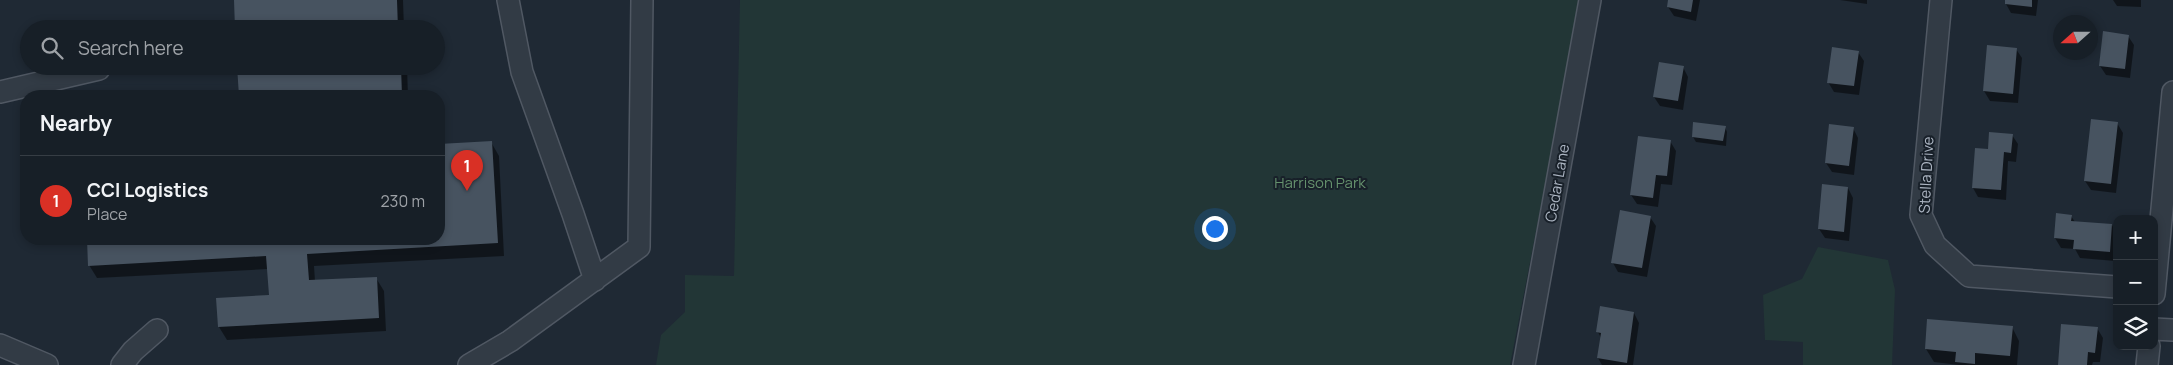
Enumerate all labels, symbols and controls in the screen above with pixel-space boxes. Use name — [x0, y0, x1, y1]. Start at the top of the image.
north arrow — [2053, 15, 2098, 60]
search box — [20, 20, 445, 75]
icon: search — [38, 34, 66, 62]
text: Search here — [78, 35, 184, 61]
text: Nearby — [40, 109, 112, 137]
street label: Stella Drive — [1913, 136, 1939, 214]
street label: Cedar Lane — [1540, 142, 1574, 224]
pin: 1 — [451, 150, 483, 191]
park label: Harrison Park — [1274, 172, 1366, 193]
text: CCI Logistics — [87, 177, 208, 203]
text: 1 — [52, 190, 60, 212]
text: 230 m — [381, 190, 425, 212]
text: Place — [87, 203, 127, 225]
map controls — [2113, 215, 2158, 350]
button: + — [2113, 215, 2158, 260]
your location — [1202, 216, 1228, 242]
button: − — [2113, 260, 2158, 305]
button: layers — [2113, 305, 2158, 350]

